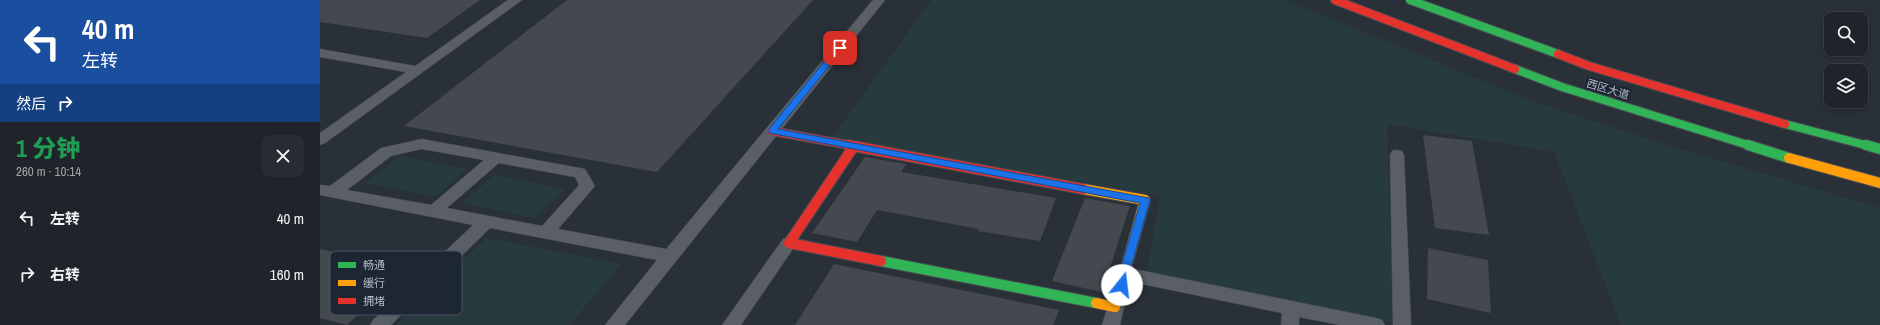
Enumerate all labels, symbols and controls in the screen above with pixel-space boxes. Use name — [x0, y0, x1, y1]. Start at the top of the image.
text: 40 m — [82, 10, 134, 48]
map controls — [1824, 12, 1868, 108]
button: search — [1824, 12, 1868, 56]
icon: left — [16, 16, 68, 68]
pin — [823, 31, 857, 65]
icon: arrive — [829, 37, 851, 59]
text: 左转 — [82, 48, 118, 73]
button: layers — [1824, 64, 1868, 108]
street label: 西区大道 — [1585, 76, 1631, 102]
icon: right — [54, 92, 76, 114]
text: 然后 — [16, 93, 46, 114]
text: 1 分钟 — [16, 132, 80, 164]
button: close — [262, 135, 304, 177]
text: 260 m · 10:14 — [16, 163, 81, 180]
icon: left — [16, 207, 38, 229]
text: 左转 — [50, 208, 80, 229]
text: 40 m — [277, 208, 304, 229]
legend — [330, 251, 462, 315]
text: 畅通 — [363, 258, 385, 272]
icon: right — [16, 263, 38, 285]
text: 右转 — [50, 264, 80, 285]
text: 160 m — [270, 264, 304, 285]
position arrow — [1101, 264, 1143, 306]
text: 缓行 — [363, 276, 385, 290]
text: 拥堵 — [363, 294, 385, 308]

